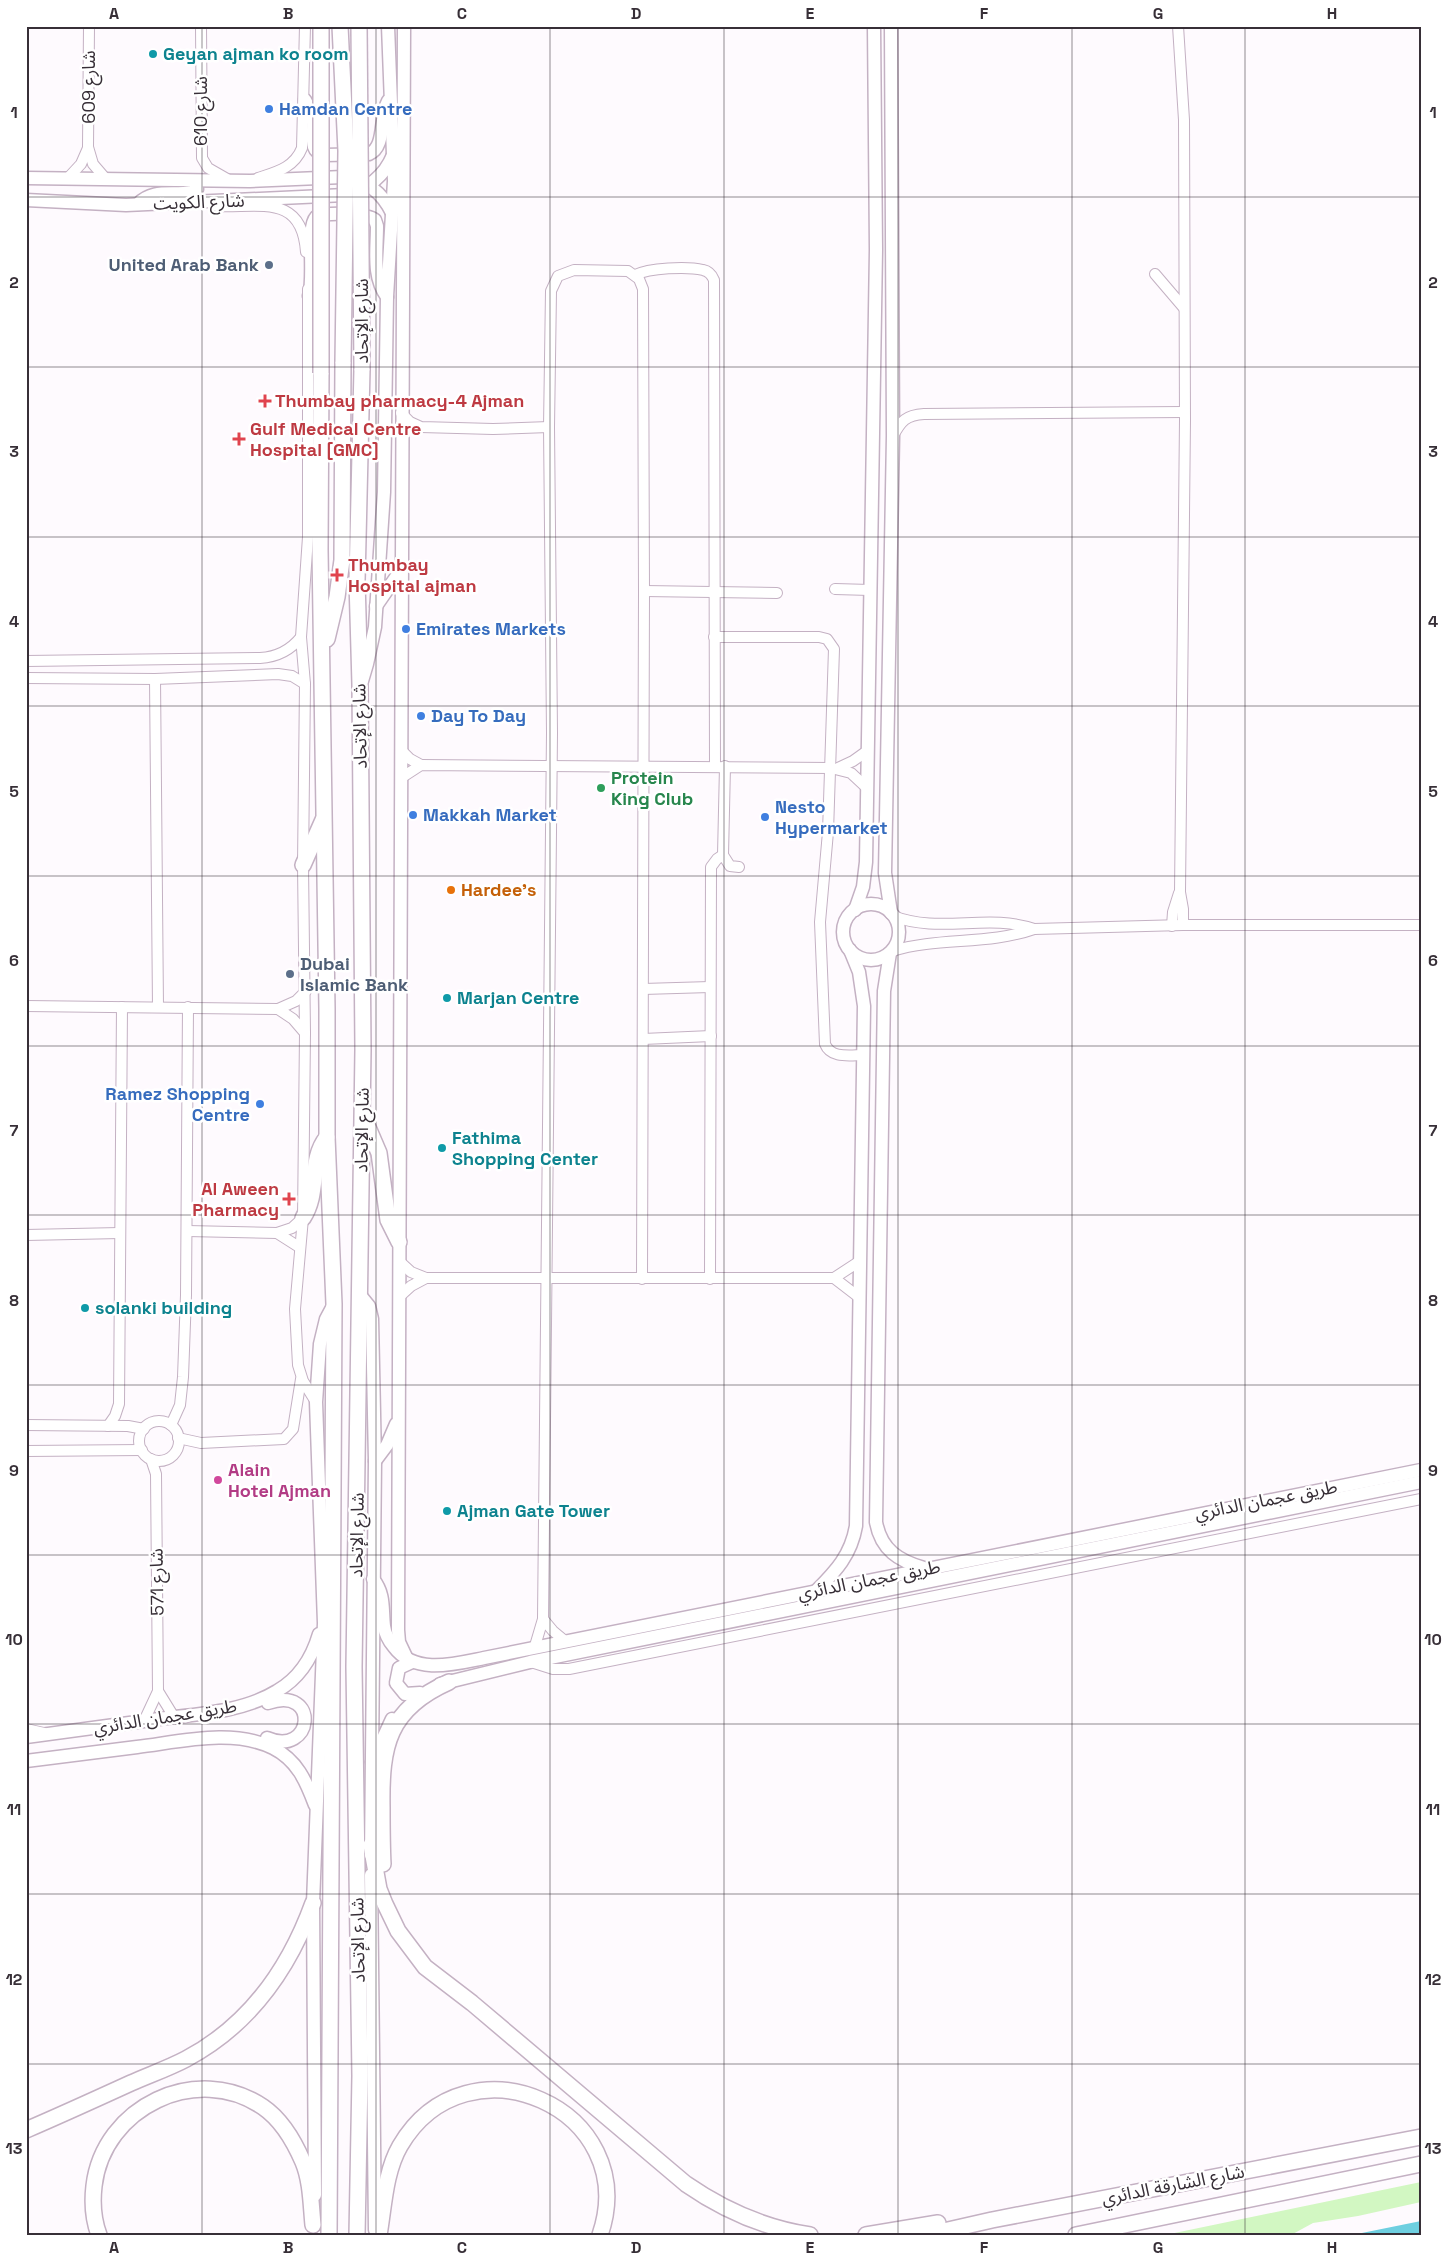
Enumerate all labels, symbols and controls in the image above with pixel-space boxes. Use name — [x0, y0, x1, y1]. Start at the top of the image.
text: A — [109, 3, 119, 24]
text: B — [283, 3, 293, 24]
text: C — [457, 3, 467, 24]
text: D — [631, 3, 641, 24]
text: E — [806, 3, 815, 24]
text: F — [980, 3, 989, 24]
text: G — [1153, 3, 1163, 24]
text: H — [1327, 3, 1337, 24]
place label: Geyan ajman ko room — [163, 42, 349, 65]
marker: Geyan ajman ko room — [147, 48, 159, 60]
street label: شارع 609 — [77, 50, 103, 124]
street label: شارع 610 — [189, 76, 215, 146]
place label: Hamdan Centre — [279, 97, 412, 120]
text: 1 — [10, 102, 18, 123]
text: 1 — [1429, 102, 1437, 123]
marker: Hamdan Centre — [263, 103, 275, 115]
street label: شارع الكويت — [153, 188, 245, 218]
place label: United Arab Bank — [109, 253, 259, 276]
marker: United Arab Bank — [263, 259, 275, 271]
text: 2 — [9, 272, 19, 293]
text: 2 — [1428, 272, 1438, 293]
street label: شارع الإتحاد — [350, 278, 376, 364]
place label: Thumbay pharmacy-4 Ajman — [275, 389, 524, 412]
marker: Thumbay pharmacy-4 Ajman — [259, 395, 271, 407]
place label: Gulf Medical Centre Hospital [GMC] — [250, 417, 421, 461]
marker: Gulf Medical Centre Hospital [GMC] — [232, 432, 246, 446]
text: 3 — [9, 441, 19, 462]
text: 3 — [1428, 441, 1438, 462]
place label: Thumbay Hospital ajman — [348, 553, 477, 597]
marker: Thumbay Hospital ajman — [330, 568, 344, 582]
text: 4 — [9, 611, 19, 632]
text: 4 — [1428, 611, 1438, 632]
place label: Emirates Markets — [416, 617, 566, 640]
marker: Emirates Markets — [400, 623, 412, 635]
street label: شارع الإتحاد — [347, 683, 375, 769]
place label: Day To Day — [431, 704, 526, 727]
marker: Day To Day — [415, 710, 427, 722]
place label: Protein King Club — [611, 766, 693, 810]
text: 5 — [9, 781, 19, 802]
text: 5 — [1428, 781, 1438, 802]
marker: Protein King Club — [595, 782, 607, 794]
place label: Nesto Hypermarket — [775, 795, 888, 839]
place label: Makkah Market — [423, 803, 557, 826]
marker: Makkah Market — [407, 809, 419, 821]
marker: Nesto Hypermarket — [759, 811, 771, 823]
place label: Hardee's — [461, 878, 536, 901]
marker: Hardee's — [445, 884, 457, 896]
text: 6 — [9, 950, 19, 971]
text: 6 — [1428, 950, 1438, 971]
place label: Dubai Islamic Bank — [300, 952, 408, 996]
marker: Dubai Islamic Bank — [284, 968, 296, 980]
place label: Marjan Centre — [457, 986, 580, 1009]
marker: Marjan Centre — [441, 992, 453, 1004]
place label: Ramez Shopping Centre — [105, 1082, 250, 1126]
street label: شارع الإتحاد — [349, 1087, 377, 1173]
marker: Ramez Shopping Centre — [254, 1098, 266, 1110]
text: 7 — [10, 1120, 19, 1141]
text: 7 — [1429, 1120, 1438, 1141]
place label: Fathima Shopping Center — [452, 1126, 598, 1170]
marker: Fathima Shopping Center — [436, 1142, 448, 1154]
place label: Al Aween Pharmacy — [192, 1177, 279, 1221]
marker: Al Aween Pharmacy — [283, 1193, 295, 1205]
text: 8 — [9, 1290, 19, 1311]
text: 8 — [1428, 1290, 1438, 1311]
place label: solanki building — [95, 1296, 232, 1319]
marker: solanki building — [79, 1302, 91, 1314]
place label: Alain Hotel Ajman — [228, 1458, 331, 1502]
text: 9 — [9, 1460, 19, 1481]
text: 9 — [1428, 1460, 1438, 1481]
marker: Alain Hotel Ajman — [212, 1474, 224, 1486]
street label: طريق عجمان الدائري — [1193, 1474, 1340, 1527]
street label: شارع الإتحاد — [344, 1492, 372, 1578]
place label: Ajman Gate Tower — [457, 1499, 610, 1522]
marker: Ajman Gate Tower — [441, 1505, 453, 1517]
street label: شارع 571 — [144, 1548, 172, 1616]
street label: طريق عجمان الدائري — [796, 1554, 943, 1607]
text: 10 — [5, 1629, 23, 1650]
text: 10 — [1424, 1629, 1442, 1650]
street label: طريق عجمان الدائري — [92, 1694, 239, 1741]
text: 11 — [7, 1799, 21, 1820]
text: 11 — [1426, 1799, 1440, 1820]
street label: شارع الإتحاد — [345, 1897, 373, 1983]
text: 12 — [6, 1969, 22, 1990]
text: 12 — [1425, 1969, 1441, 1990]
text: 13 — [6, 2138, 23, 2159]
text: 13 — [1425, 2138, 1442, 2159]
street label: شارع الشارقة الدائري — [1099, 2159, 1247, 2213]
text: A — [109, 2237, 119, 2258]
text: B — [283, 2237, 293, 2258]
text: C — [457, 2237, 467, 2258]
text: D — [631, 2237, 641, 2258]
text: E — [806, 2237, 815, 2258]
text: F — [980, 2237, 989, 2258]
text: G — [1153, 2237, 1163, 2258]
text: H — [1327, 2237, 1337, 2258]

